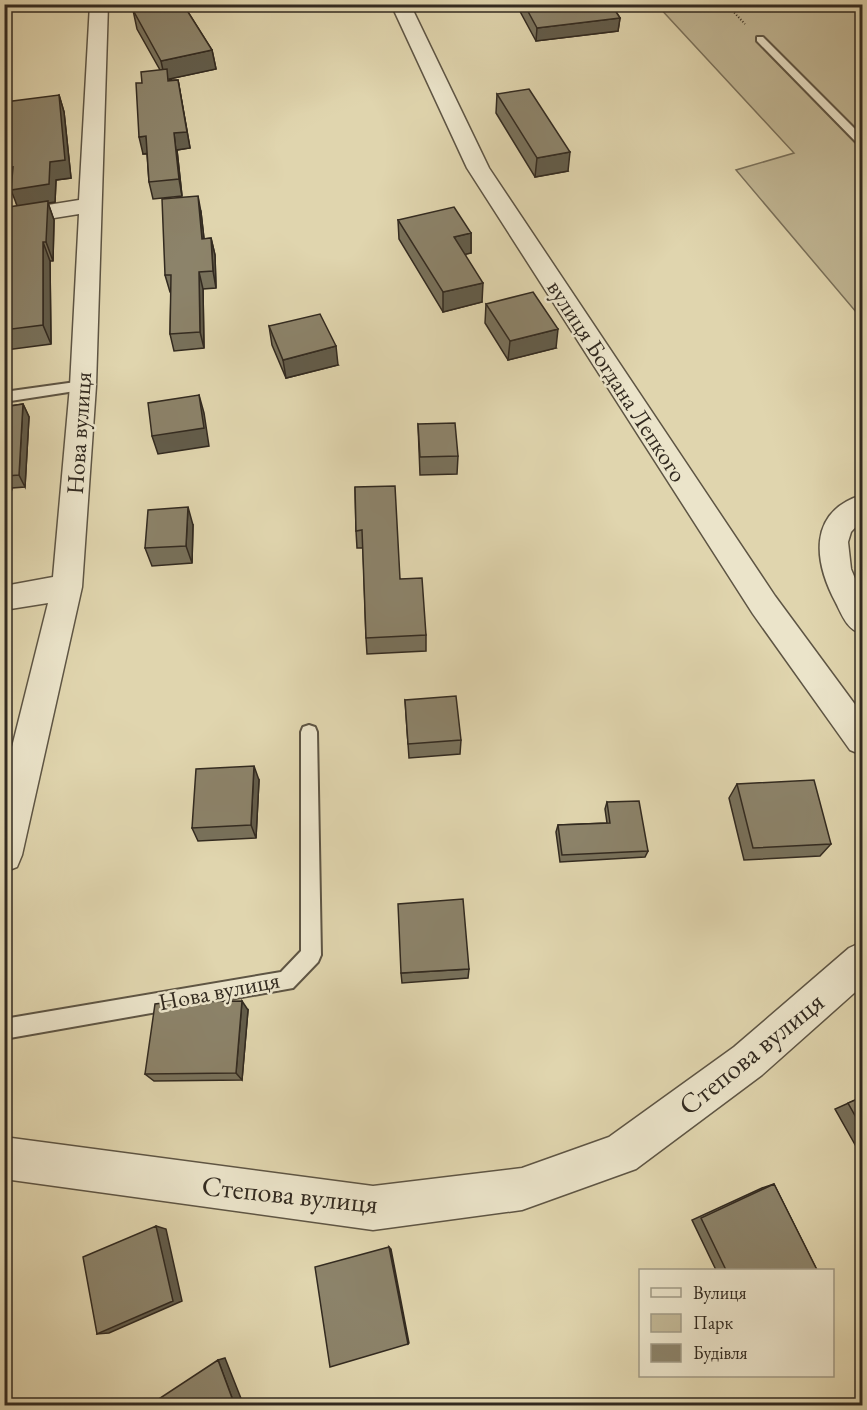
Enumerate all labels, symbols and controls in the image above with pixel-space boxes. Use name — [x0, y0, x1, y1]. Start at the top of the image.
street label: вулиця Богдана Лепкого — [540, 274, 694, 488]
street label: Нова вулиця — [59, 370, 98, 495]
street label: Нова вулиця — [156, 964, 282, 1017]
street label: Степова вулиця — [671, 983, 831, 1123]
street label: Степова вулиця — [200, 1167, 380, 1221]
legend — [639, 1269, 834, 1377]
text: Вулиця — [693, 1281, 746, 1304]
text: Парк — [693, 1311, 733, 1334]
text: Будівля — [693, 1341, 748, 1364]

